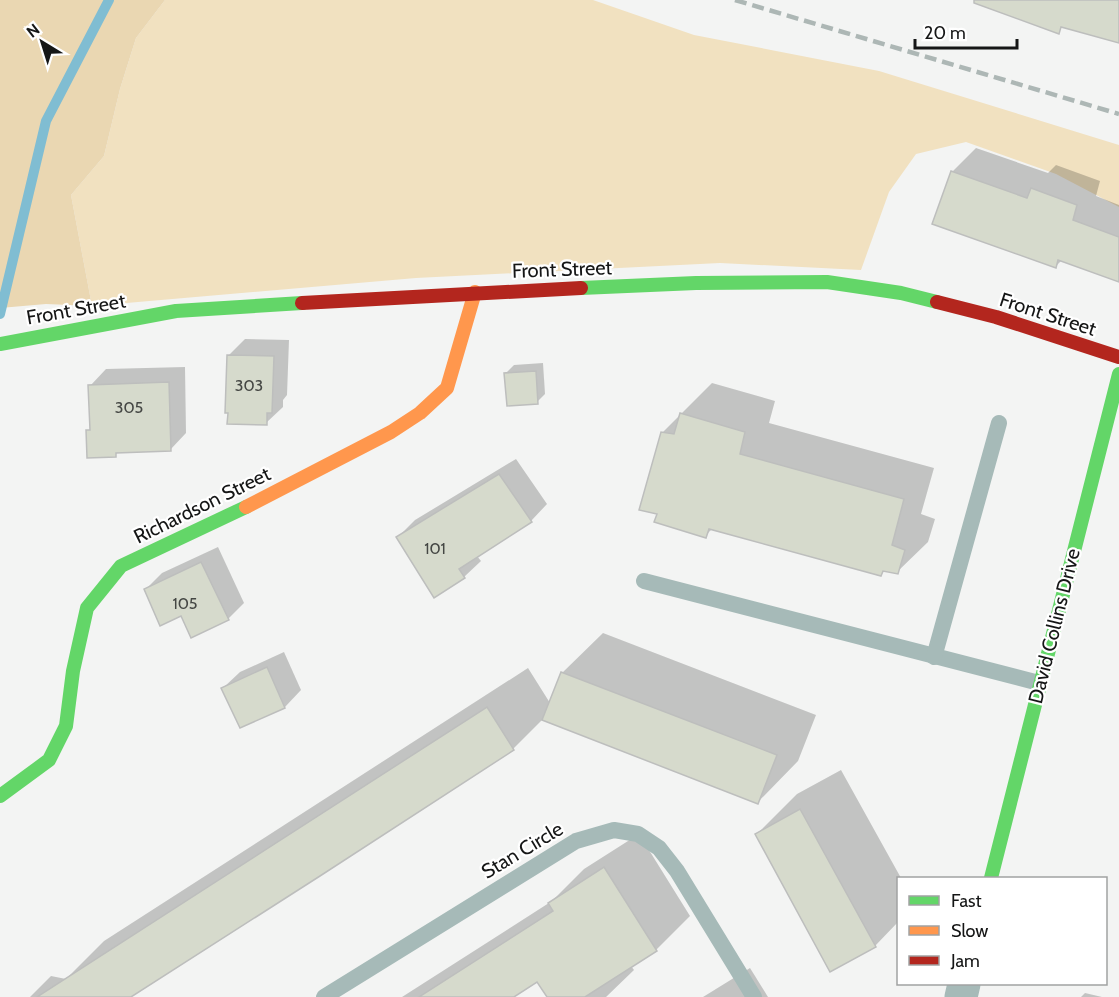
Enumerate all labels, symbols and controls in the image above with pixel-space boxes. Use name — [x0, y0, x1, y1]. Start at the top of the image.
north arrow — [12, 12, 72, 72]
scale bar — [915, 12, 1017, 50]
text: N — [23, 20, 43, 42]
text: 20 m — [924, 22, 966, 44]
street label: Front Street — [511, 255, 613, 283]
street label: Front Street — [997, 287, 1100, 341]
street label: Front Street — [25, 288, 128, 330]
house number: 303 — [235, 376, 263, 395]
house number: 305 — [115, 398, 143, 417]
street label: Richardson Street — [130, 461, 275, 548]
house number: 101 — [424, 539, 446, 558]
street label: David Collins Drive — [1023, 546, 1085, 706]
house number: 105 — [172, 594, 198, 613]
street label: Stan Circle — [477, 816, 567, 884]
legend — [897, 877, 1107, 985]
text: Fast — [951, 890, 982, 912]
text: Slow — [951, 920, 988, 942]
text: Jam — [950, 950, 980, 972]

